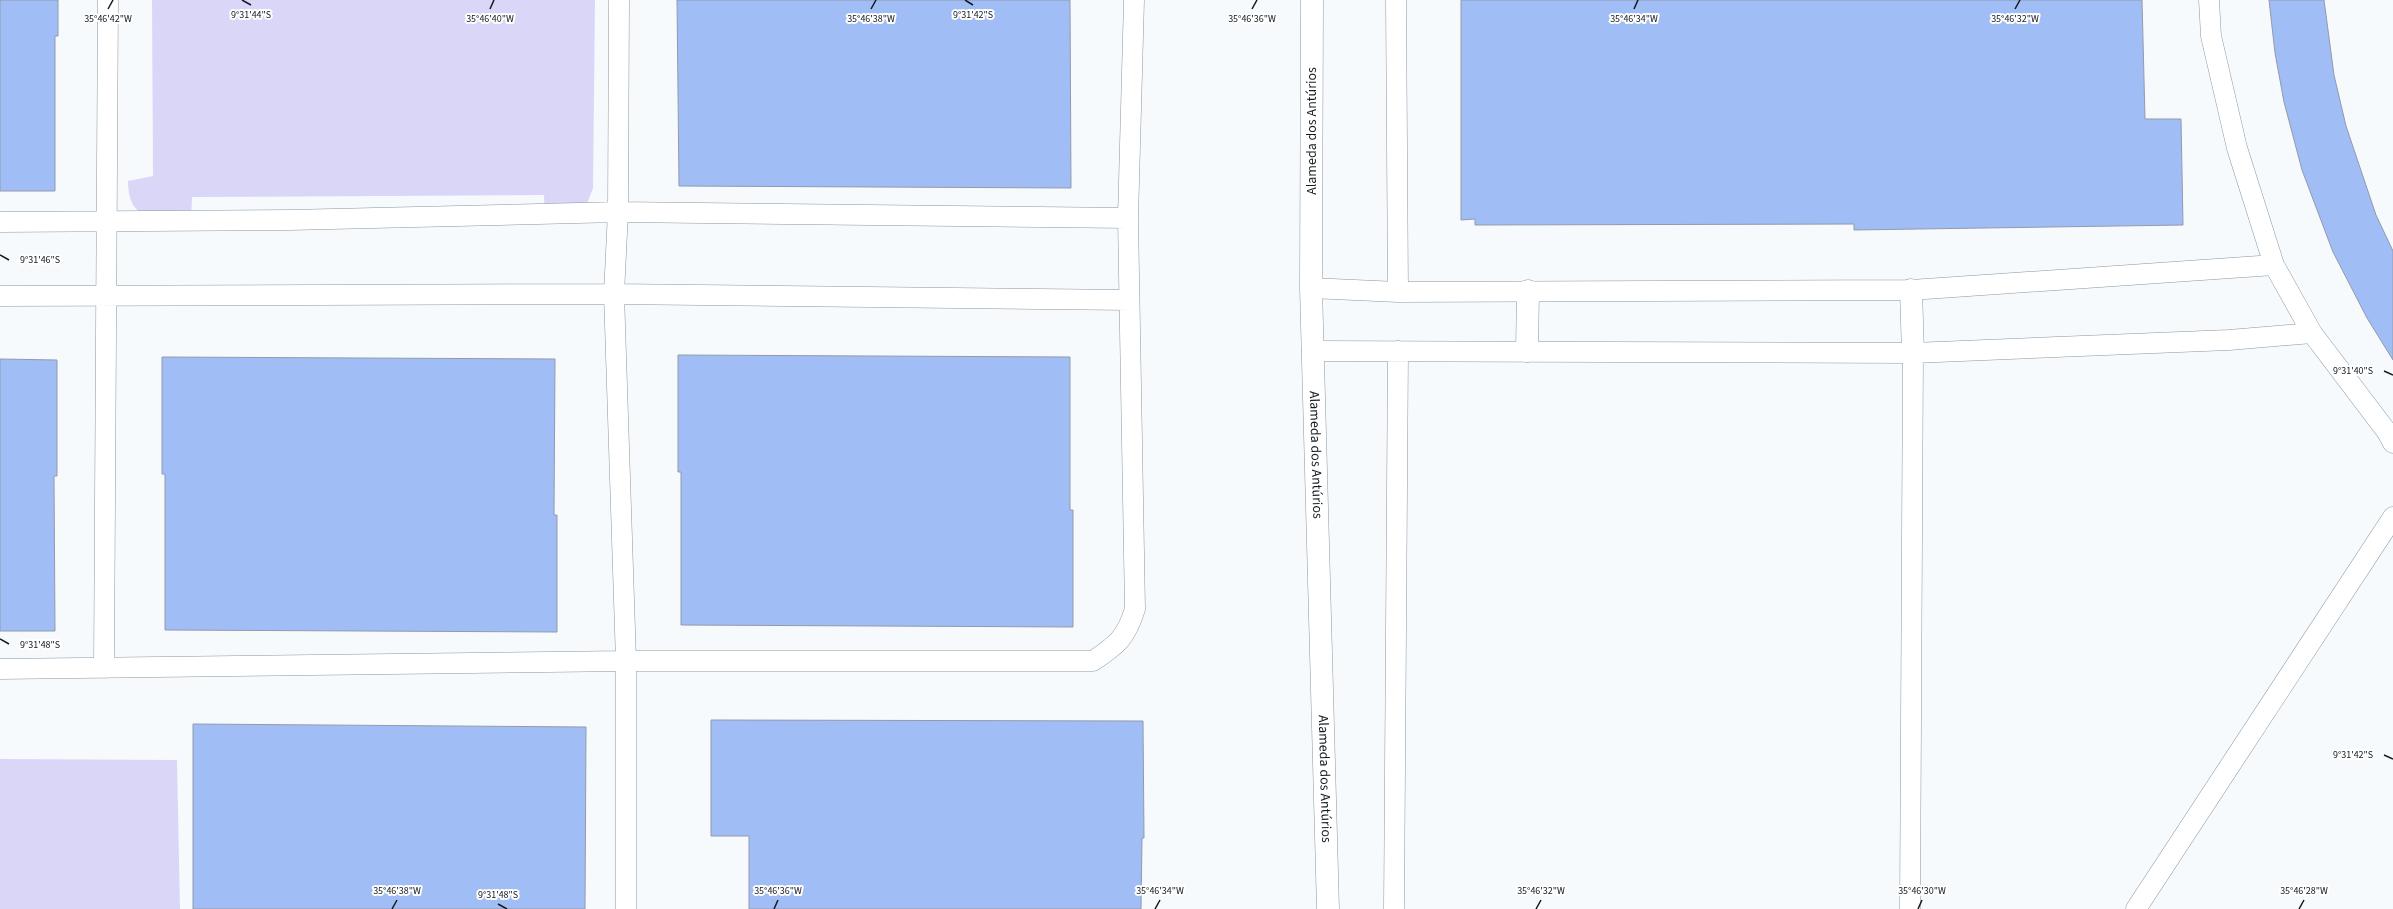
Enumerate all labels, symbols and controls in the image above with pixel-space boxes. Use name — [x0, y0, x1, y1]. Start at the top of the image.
text: 9°31'44"S — [231, 8, 271, 22]
text: 9°31'42"S — [953, 8, 993, 22]
text: 35°46'42"W — [84, 12, 132, 26]
text: 35°46'40"W — [466, 12, 514, 26]
text: 35°46'38"W — [847, 12, 895, 26]
text: 35°46'36"W — [1228, 12, 1276, 26]
text: 35°46'34"W — [1610, 12, 1658, 26]
text: 35°46'32"W — [1991, 12, 2039, 26]
street label: Alameda dos Antúrios — [1302, 67, 1322, 195]
text: 9°31'46"S — [20, 253, 60, 267]
text: 9°31'40"S — [2333, 364, 2373, 378]
street label: Alameda dos Antúrios — [1304, 391, 1327, 519]
text: 9°31'48"S — [20, 638, 60, 652]
street label: Alameda dos Antúrios — [1313, 715, 1336, 843]
text: 9°31'42"S — [2333, 748, 2373, 762]
text: 35°46'38"W — [373, 884, 421, 898]
text: 35°46'36"W — [754, 884, 802, 898]
text: 35°46'34"W — [1136, 884, 1184, 898]
text: 35°46'32"W — [1517, 884, 1565, 898]
text: 35°46'30"W — [1898, 884, 1946, 898]
text: 35°46'28"W — [2280, 884, 2328, 898]
text: 9°31'48"S — [478, 888, 518, 902]

